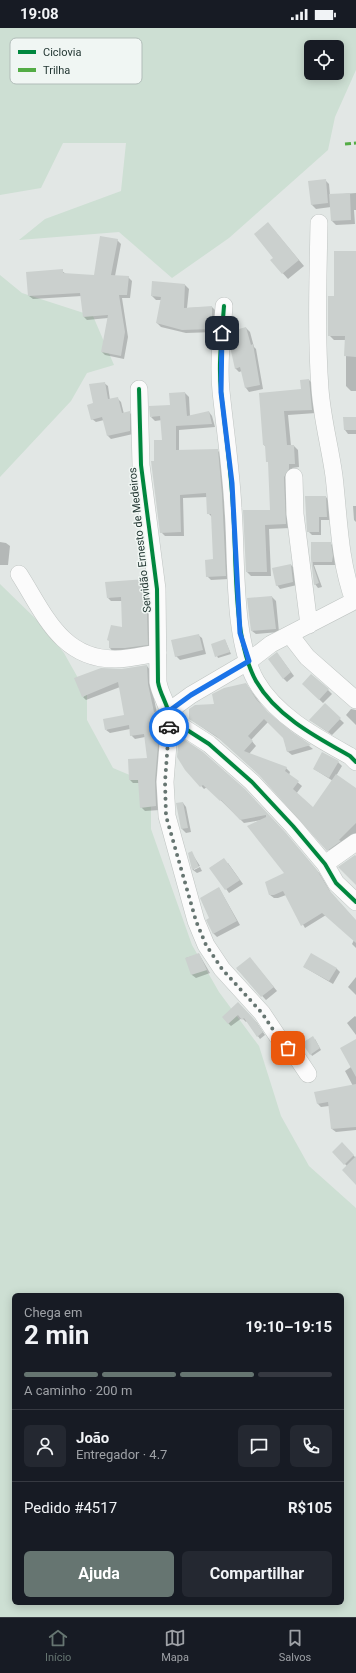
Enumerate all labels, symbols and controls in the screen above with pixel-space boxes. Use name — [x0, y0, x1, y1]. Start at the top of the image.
text: 19:08 — [20, 5, 59, 23]
legend — [10, 38, 142, 84]
map controls — [304, 40, 344, 80]
button: locate — [304, 40, 344, 80]
text: Ciclovia — [43, 46, 81, 59]
text: Trilha — [43, 64, 70, 77]
pin — [205, 316, 239, 350]
icon: home — [211, 322, 233, 344]
street label: Servidão Ernesto de Medeiros — [126, 466, 154, 613]
courier — [149, 707, 189, 747]
icon: car — [158, 716, 180, 738]
pin — [271, 1031, 305, 1065]
icon: bag — [277, 1037, 299, 1059]
text: Chega em — [24, 1305, 82, 1320]
text: 19:10–19:15 — [245, 1318, 332, 1336]
text: 2 min — [24, 1320, 89, 1350]
text: A caminho · 200 m — [24, 1383, 132, 1398]
button: person — [24, 1425, 66, 1467]
button: chat — [238, 1425, 280, 1467]
button: phone — [290, 1425, 332, 1467]
text: João — [76, 1429, 109, 1447]
text: Entregador · 4.7 — [76, 1447, 167, 1462]
text: Pedido #4517 — [24, 1499, 117, 1517]
text: R$105 — [288, 1499, 332, 1517]
button: Ajuda — [24, 1551, 174, 1597]
button: Compartilhar — [182, 1551, 332, 1597]
tab: Início — [45, 1627, 71, 1664]
tab: Mapa — [161, 1627, 189, 1664]
tab: Salvos — [279, 1627, 311, 1664]

